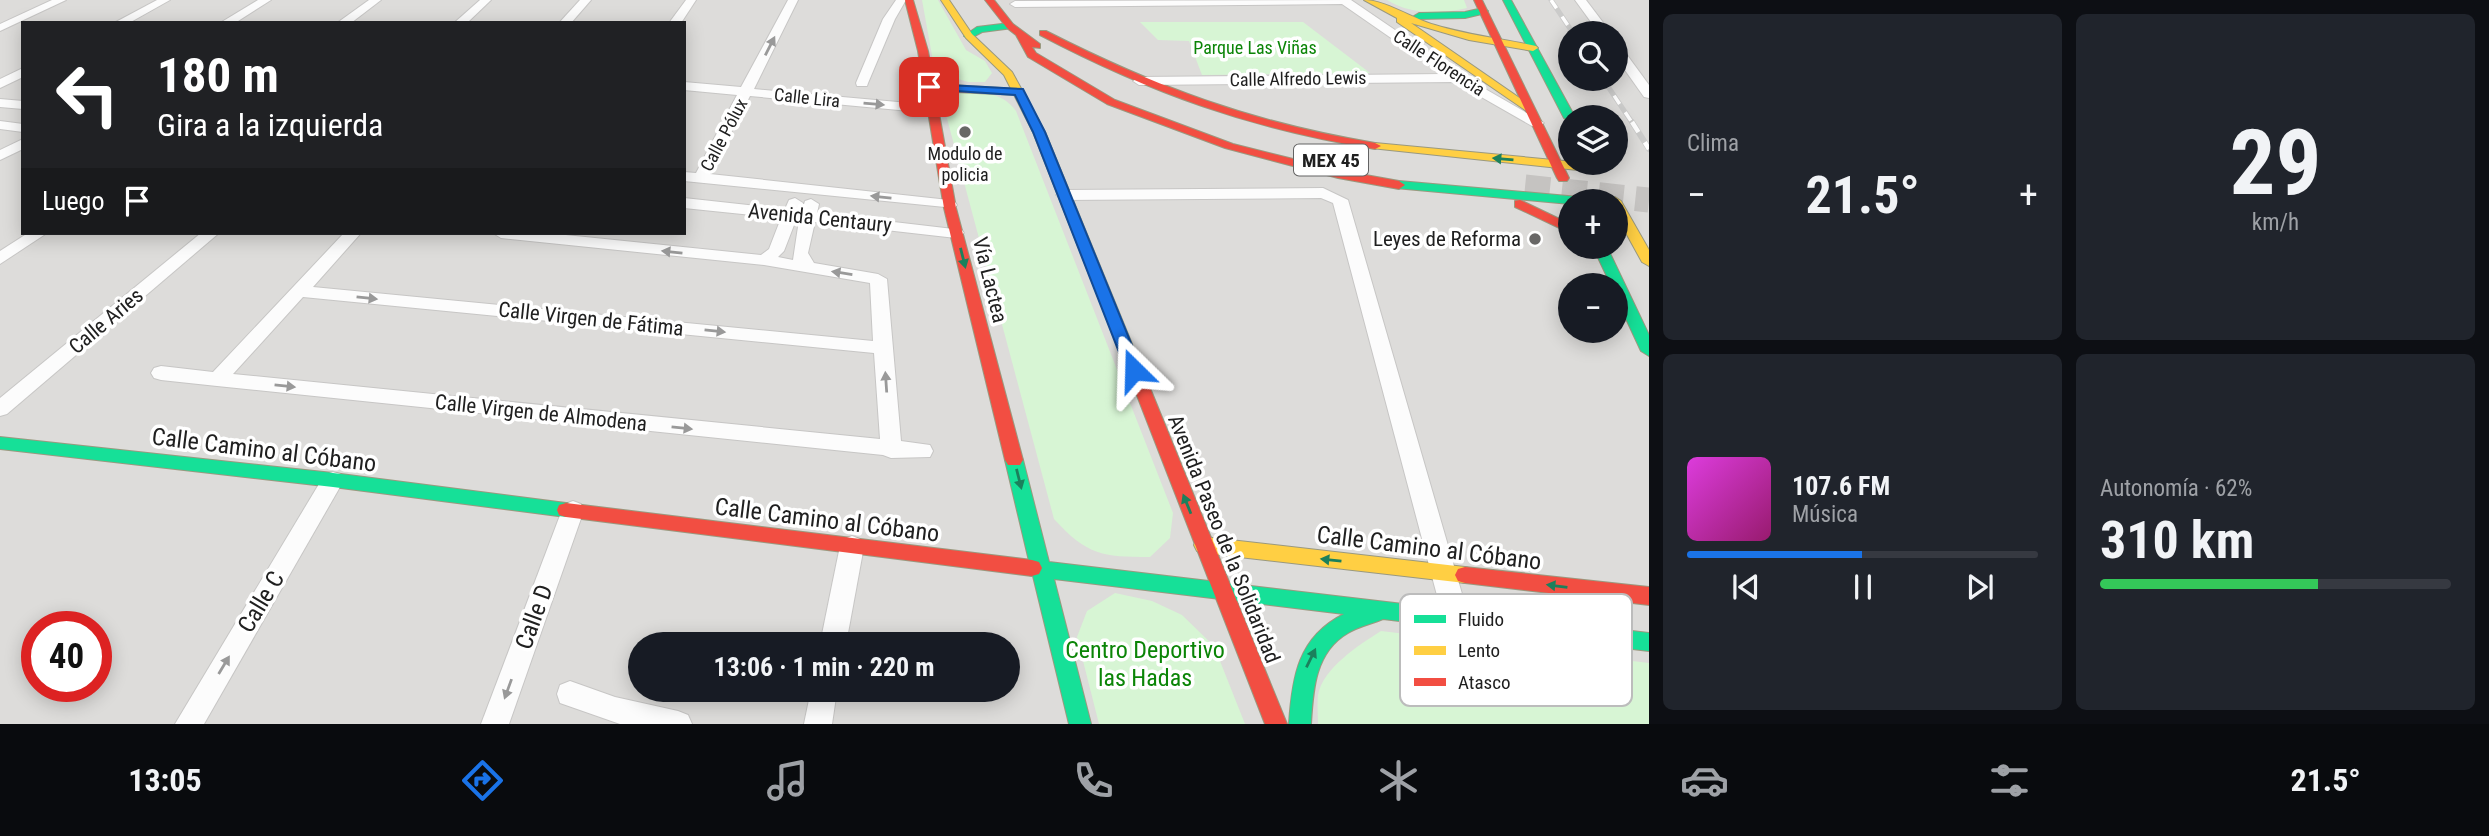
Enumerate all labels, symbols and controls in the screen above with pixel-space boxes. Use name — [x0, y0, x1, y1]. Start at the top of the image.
map controls — [1558, 21, 1628, 343]
button: search — [1558, 21, 1628, 91]
street label: Calle Florencia — [1390, 25, 1489, 100]
one-way arrow — [764, 36, 775, 56]
park label: Parque Las Viñas — [1193, 37, 1317, 58]
text: 180 m — [157, 47, 279, 104]
icon: left — [42, 49, 133, 140]
pin — [899, 57, 959, 117]
street label: Calle Alfredo Lewis — [1229, 67, 1367, 90]
icon: arrive — [910, 68, 948, 106]
street label: Calle Lira — [773, 84, 841, 111]
street label: Calle Pólux — [696, 95, 751, 175]
one-way arrow — [863, 99, 885, 110]
button: layers — [1558, 105, 1628, 175]
text: Gira a la izquierda — [157, 106, 383, 144]
text: 29 — [2230, 110, 2321, 216]
marker: Modulo de policia — [957, 124, 973, 140]
text: Clima — [1687, 130, 1739, 157]
place label: Modulo de policia — [928, 143, 1002, 185]
road number: MEX 45 — [1294, 144, 1368, 176]
one-way arrow — [1492, 153, 1514, 164]
text: 21.5° — [1805, 165, 1920, 226]
text: − — [1687, 173, 1706, 217]
text: + — [2019, 173, 2038, 217]
icon: arrive — [118, 182, 156, 220]
text: Luego — [42, 186, 104, 216]
button: + — [1558, 189, 1628, 259]
one-way arrow — [870, 192, 892, 203]
street label: Avenida Centaury — [747, 199, 893, 237]
text: km/h — [2252, 209, 2299, 236]
place label: Leyes de Reforma — [1373, 227, 1521, 251]
marker: Leyes de Reforma — [1527, 231, 1543, 247]
street label: Vía Lactea — [968, 235, 1012, 325]
one-way arrow — [661, 246, 683, 257]
one-way arrow — [958, 247, 969, 269]
one-way arrow — [831, 267, 853, 278]
button: − — [1558, 273, 1628, 343]
street label: Calle Aries — [64, 283, 148, 359]
one-way arrow — [356, 292, 378, 303]
street label: Calle Virgen de Fátima — [497, 297, 685, 341]
one-way arrow — [705, 326, 727, 337]
position arrow — [1097, 333, 1171, 407]
one-way arrow — [880, 370, 891, 392]
one-way arrow — [274, 381, 296, 392]
street label: Calle Virgen de Almodena — [434, 390, 648, 436]
street label: Avenida Paseo de la Solidaridad — [1163, 411, 1285, 667]
street label: Calle Camino al Cóbano — [150, 422, 378, 478]
one-way arrow — [671, 422, 693, 433]
one-way arrow — [1014, 468, 1025, 490]
text: 107.6 FM — [1792, 471, 1890, 501]
text: Autonomía · 62% — [2100, 475, 2252, 502]
street label: Calle Camino al Cóbano — [713, 492, 941, 548]
one-way arrow — [1182, 494, 1193, 515]
text: Música — [1792, 501, 1858, 528]
text: 310 km — [2100, 510, 2254, 571]
street label: Calle Camino al Cóbano — [1315, 520, 1543, 576]
one-way arrow — [1320, 554, 1342, 565]
street label: Calle C — [232, 566, 290, 638]
icon: previous — [1727, 568, 1765, 606]
icon: pause — [1844, 568, 1882, 606]
icon: next — [1961, 568, 1999, 606]
one-way arrow — [1546, 580, 1568, 591]
street label: Calle D — [509, 581, 559, 653]
legend — [1400, 594, 1632, 706]
text: Fluido — [1458, 608, 1504, 631]
speed limit sign: 40 — [21, 611, 112, 702]
park label: Centro Deportivo las Hadas — [1065, 636, 1225, 692]
text: Lento — [1458, 639, 1500, 662]
one-way arrow — [1306, 648, 1317, 668]
text: 13:06 · 1 min · 220 m — [714, 652, 934, 682]
one-way arrow — [218, 656, 230, 675]
text: Atasco — [1458, 671, 1511, 694]
one-way arrow — [502, 679, 513, 700]
icon: directions — [458, 756, 507, 805]
icon: music — [763, 756, 812, 805]
icon: phone — [1069, 756, 1118, 805]
icon: climate — [1374, 756, 1423, 805]
icon: car — [1680, 756, 1729, 805]
icon: filters — [1985, 756, 2034, 805]
text: 13:05 — [128, 761, 202, 799]
text: 21.5° — [2290, 761, 2361, 799]

